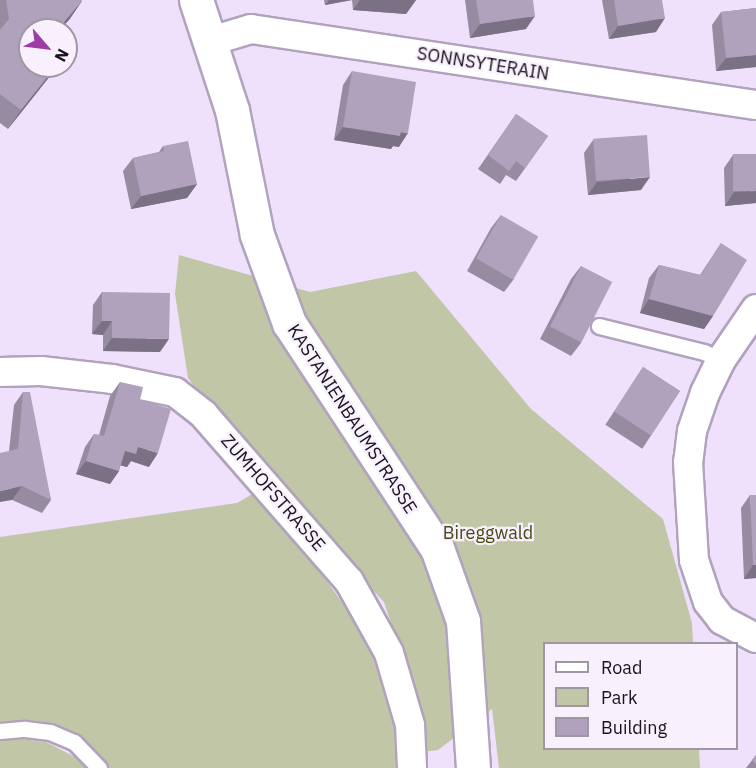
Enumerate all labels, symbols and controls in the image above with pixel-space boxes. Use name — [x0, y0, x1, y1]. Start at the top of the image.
north arrow — [18, 18, 78, 78]
street label: SONNSYTERAIN — [415, 43, 551, 85]
text: N — [51, 46, 74, 65]
street label: KASTANIENBAUMSTRASSE — [283, 320, 421, 518]
street label: ZUMHOFSTRASSE — [216, 430, 330, 556]
park label: Bireggwald — [443, 522, 533, 544]
legend — [543, 642, 738, 750]
text: Road — [601, 656, 642, 679]
text: Park — [601, 686, 637, 709]
text: Building — [601, 716, 667, 739]

